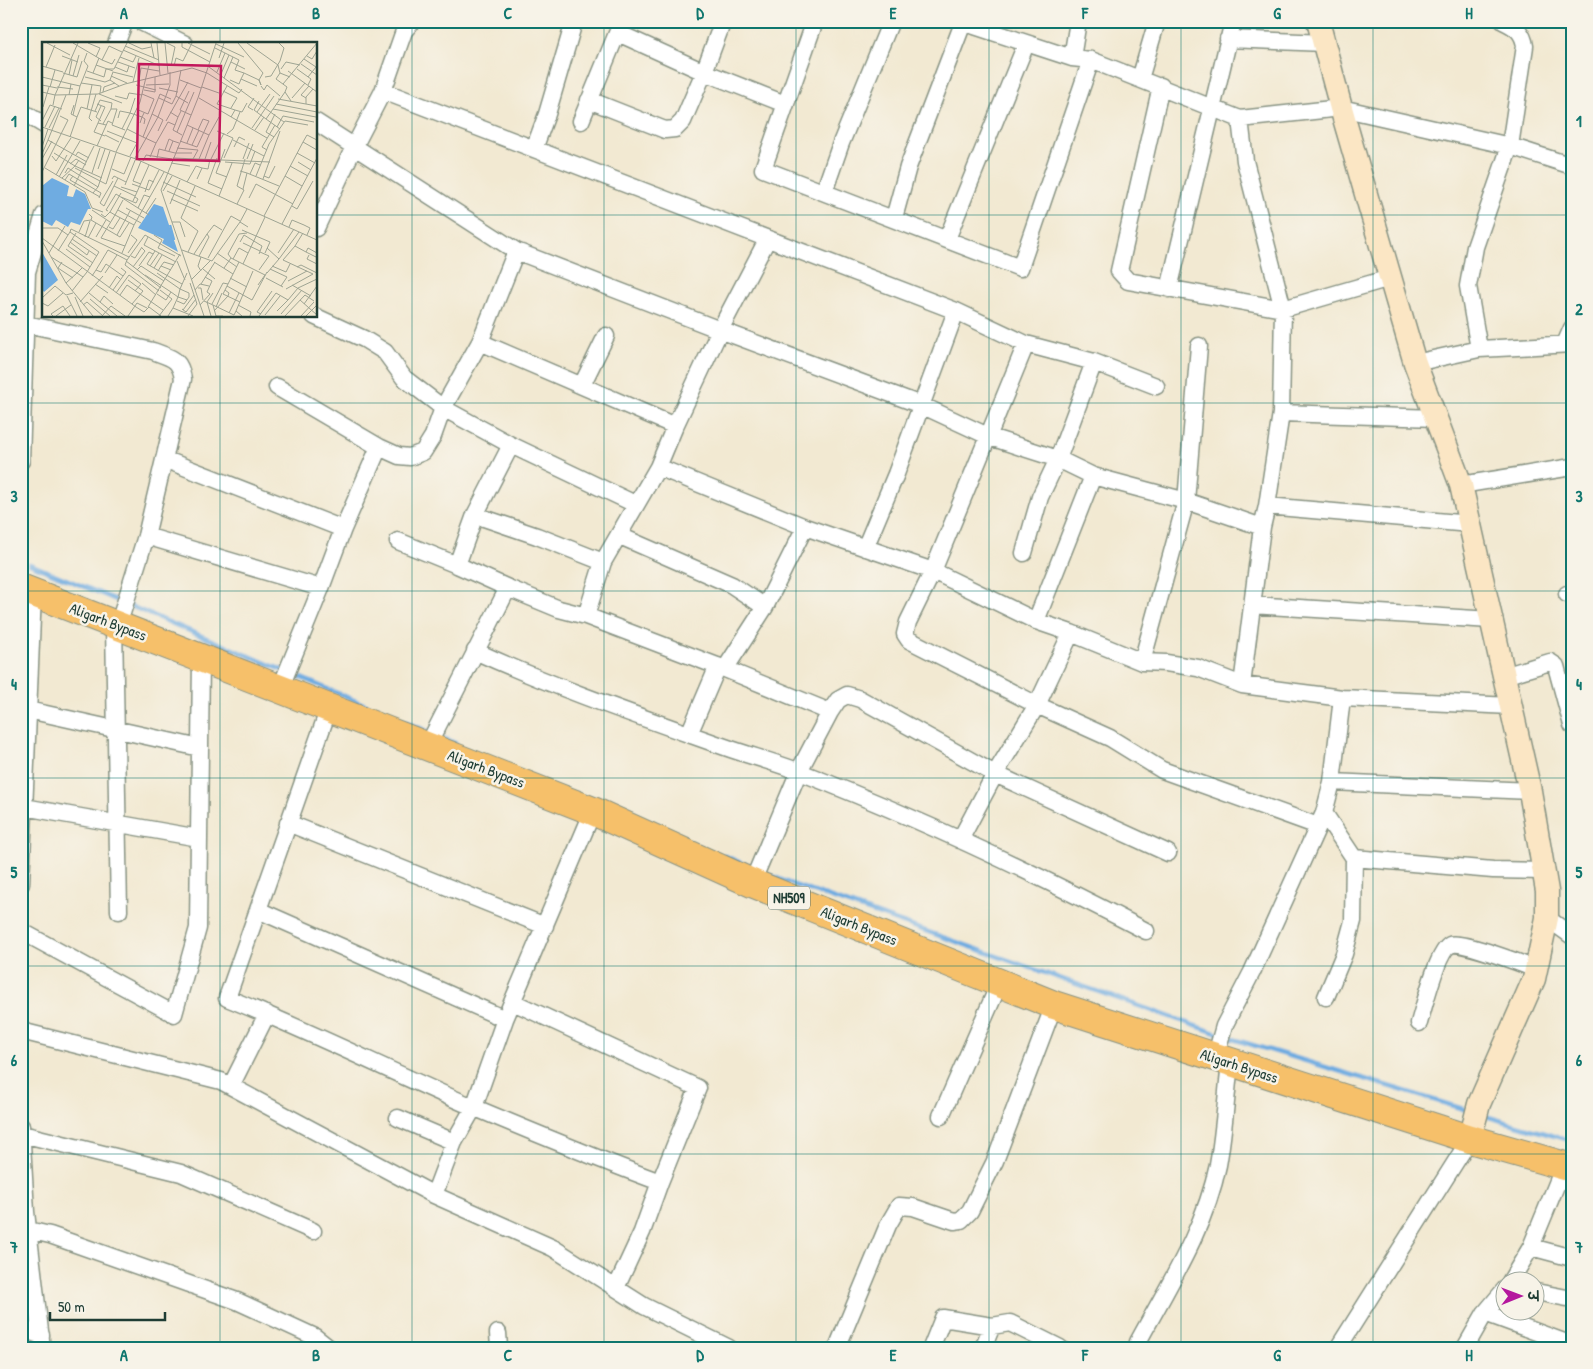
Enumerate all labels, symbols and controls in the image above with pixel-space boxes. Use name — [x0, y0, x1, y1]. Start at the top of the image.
text: A — [120, 2, 128, 24]
text: B — [312, 2, 320, 24]
text: C — [504, 2, 513, 24]
text: D — [696, 2, 704, 24]
text: E — [889, 2, 897, 24]
text: F — [1081, 2, 1089, 24]
text: G — [1273, 2, 1281, 24]
text: H — [1465, 2, 1473, 24]
inset map — [42, 42, 318, 318]
text: 1 — [11, 110, 17, 132]
text: 1 — [1576, 110, 1582, 132]
text: 2 — [10, 298, 18, 320]
text: 2 — [1575, 298, 1583, 320]
text: 3 — [10, 485, 18, 507]
text: 3 — [1575, 485, 1583, 507]
street label: Aligarh Bypass — [67, 597, 150, 646]
text: 4 — [11, 673, 17, 695]
text: 4 — [1576, 673, 1582, 695]
street label: Aligarh Bypass — [445, 744, 528, 793]
text: 5 — [11, 861, 18, 883]
text: 5 — [1576, 861, 1583, 883]
road number: NH509 — [768, 886, 810, 910]
street label: Aligarh Bypass — [818, 901, 901, 950]
street label: Aligarh Bypass — [1198, 1043, 1281, 1088]
text: 6 — [11, 1049, 18, 1071]
text: 6 — [1576, 1049, 1583, 1071]
text: 7 — [9, 1236, 18, 1258]
text: 7 — [1574, 1236, 1583, 1258]
north arrow — [1496, 1272, 1546, 1322]
scale bar — [50, 1289, 165, 1321]
text: उ — [1524, 1289, 1543, 1302]
text: 50 m — [58, 1296, 85, 1317]
text: A — [120, 1344, 128, 1366]
text: B — [312, 1344, 320, 1366]
text: C — [504, 1344, 513, 1366]
text: D — [696, 1344, 704, 1366]
text: E — [889, 1344, 897, 1366]
text: F — [1081, 1344, 1089, 1366]
text: G — [1273, 1344, 1281, 1366]
text: H — [1465, 1344, 1473, 1366]

